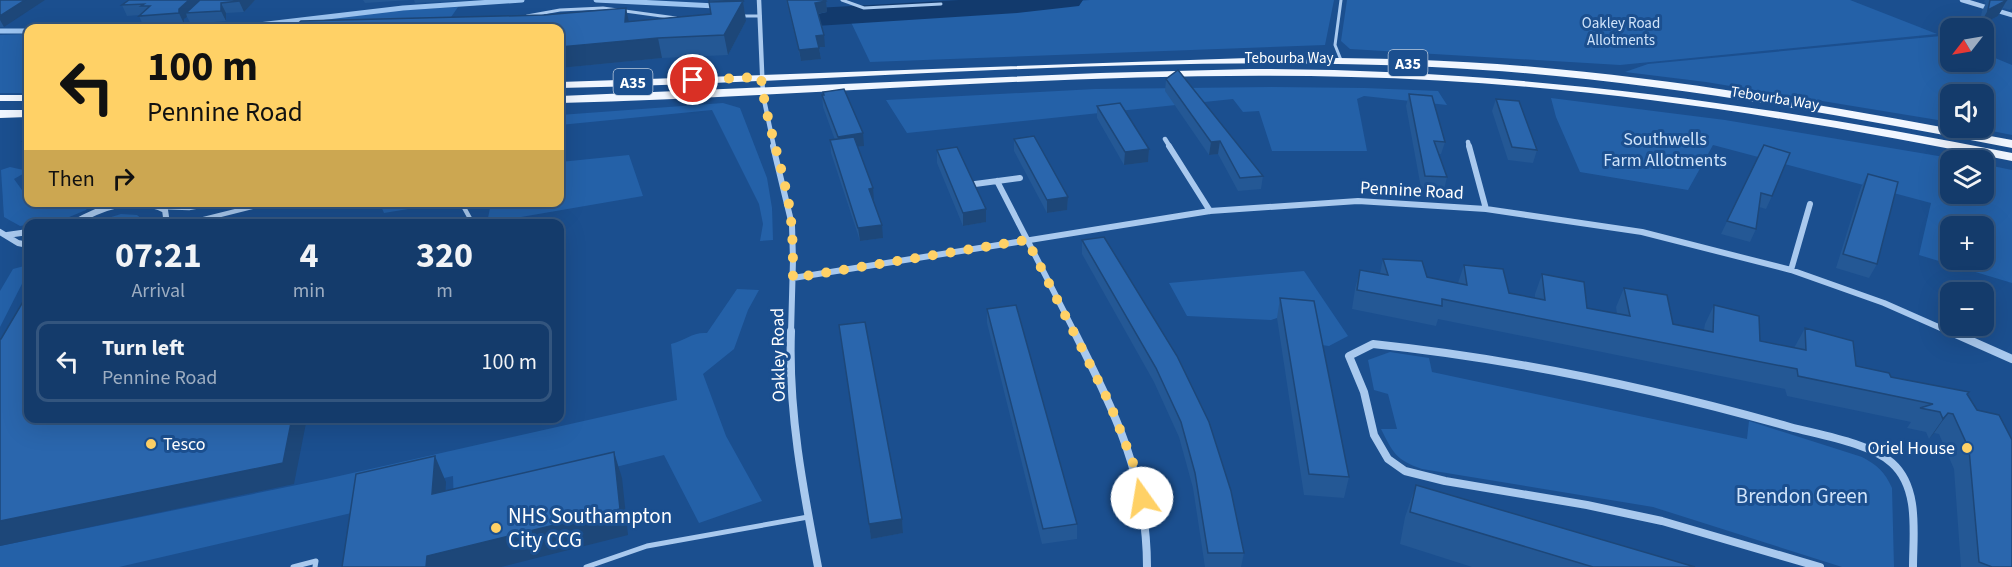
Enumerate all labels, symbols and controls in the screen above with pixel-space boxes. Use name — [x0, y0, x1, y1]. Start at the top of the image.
park label: Oakley Road Allotments — [1582, 13, 1660, 51]
north arrow — [1940, 18, 1994, 72]
map controls — [1940, 18, 1994, 336]
text: 100 m — [147, 37, 258, 97]
icon: left — [48, 48, 126, 126]
street label: Tebourba Way — [1244, 48, 1334, 69]
road number: A35 — [1388, 50, 1428, 76]
pin — [667, 54, 718, 105]
icon: arrive — [676, 63, 709, 96]
road number: A35 — [614, 69, 652, 95]
street label: Tebourba Way — [1729, 81, 1821, 116]
button: sound — [1940, 84, 1994, 138]
text: Pennine Road — [147, 93, 303, 132]
park label: Southwells Farm Allotments — [1603, 127, 1727, 173]
button: layers — [1940, 150, 1994, 204]
icon: right — [107, 162, 140, 195]
text: Then — [48, 163, 95, 195]
street label: Pennine Road — [1359, 175, 1464, 206]
button: + — [1940, 216, 1994, 270]
text: 07:21 — [115, 230, 202, 281]
text: 4 — [299, 230, 318, 281]
text: 320 — [416, 230, 473, 281]
text: Arrival — [131, 277, 185, 305]
text: min — [293, 277, 325, 305]
text: m — [436, 277, 453, 305]
button: − — [1940, 282, 1994, 336]
street label: Oakley Road — [765, 308, 792, 402]
text: Turn left — [102, 332, 184, 364]
icon: left — [51, 345, 84, 378]
text: 100 m — [482, 346, 537, 378]
text: Pennine Road — [102, 364, 217, 392]
place label: Tesco — [163, 432, 206, 457]
place label: Oriel House — [1868, 436, 1955, 461]
marker: Tesco — [144, 437, 158, 451]
marker: Oriel House — [1960, 441, 1974, 455]
position arrow — [1110, 466, 1174, 530]
park label: Brendon Green — [1736, 481, 1868, 511]
place label: NHS Southampton City CCG — [508, 501, 672, 555]
marker: NHS Southampton City CCG — [489, 521, 503, 535]

